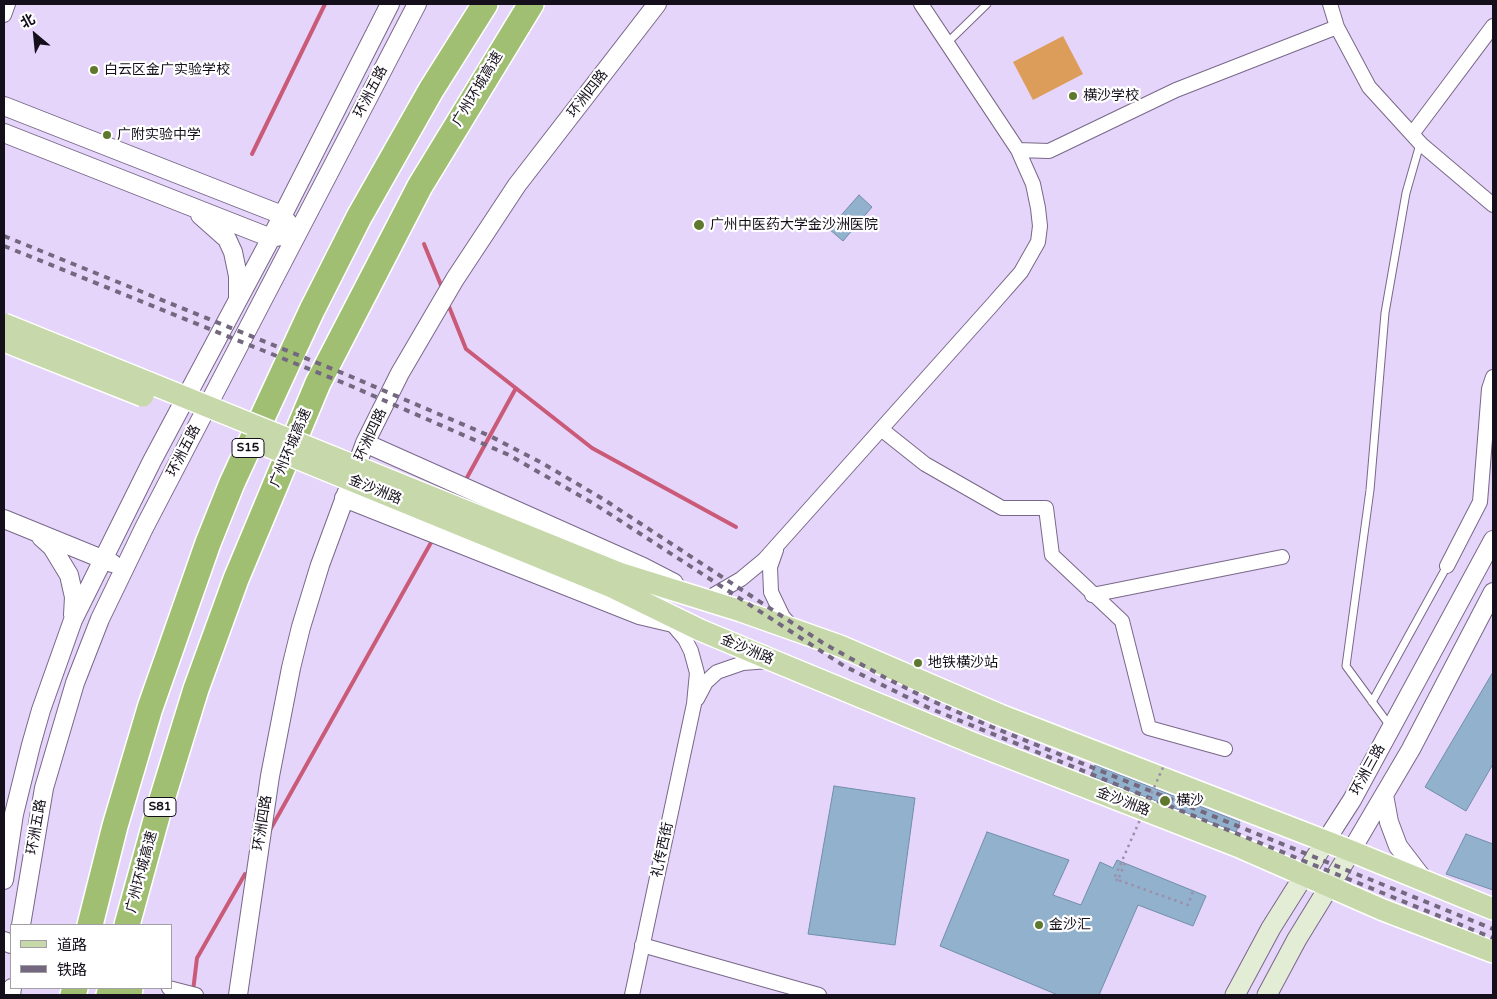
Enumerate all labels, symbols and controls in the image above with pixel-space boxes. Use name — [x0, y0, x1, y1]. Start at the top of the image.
north arrow — [10, 10, 60, 60]
text: 北 — [18, 11, 38, 32]
street label: 广州环城高速 — [449, 49, 507, 129]
place label: 白云区金广实验学校 — [104, 62, 230, 78]
street label: 环洲五路 — [351, 63, 391, 121]
marker: 白云区金广实验学校 — [88, 64, 100, 76]
street label: 环洲四路 — [564, 67, 612, 121]
place label: 横沙学校 — [1083, 88, 1139, 104]
marker: 横沙学校 — [1067, 90, 1079, 102]
place label: 广附实验中学 — [117, 127, 201, 143]
marker: 广附实验中学 — [101, 129, 113, 141]
place label: 广州中医药大学金沙洲医院 — [710, 217, 878, 233]
marker: 广州中医药大学金沙洲医院 — [692, 218, 706, 232]
street label: 广州环城高速 — [267, 406, 315, 490]
street label: 环洲四路 — [352, 406, 390, 464]
street label: 环洲五路 — [164, 422, 204, 480]
road number: S15 — [232, 438, 264, 458]
street label: 金沙洲路 — [346, 472, 404, 508]
street label: 金沙洲路 — [718, 631, 776, 669]
place label: 地铁横沙站 — [928, 655, 998, 671]
marker: 地铁横沙站 — [912, 657, 924, 669]
street label: 环洲三路 — [1347, 741, 1389, 799]
street label: 金沙洲路 — [1094, 784, 1152, 820]
place label: 横沙 — [1176, 793, 1204, 809]
street label: 环洲四路 — [250, 794, 276, 852]
marker: 横沙 — [1158, 794, 1172, 808]
street label: 环洲五路 — [24, 798, 50, 856]
road number: S81 — [144, 798, 176, 816]
street label: 礼传西街 — [649, 821, 677, 879]
street label: 广州环城高速 — [123, 829, 161, 915]
place label: 金沙汇 — [1049, 917, 1091, 933]
marker: 金沙汇 — [1033, 919, 1045, 931]
legend — [10, 924, 172, 989]
text: 道路 — [57, 936, 87, 954]
text: 铁路 — [57, 961, 87, 979]

